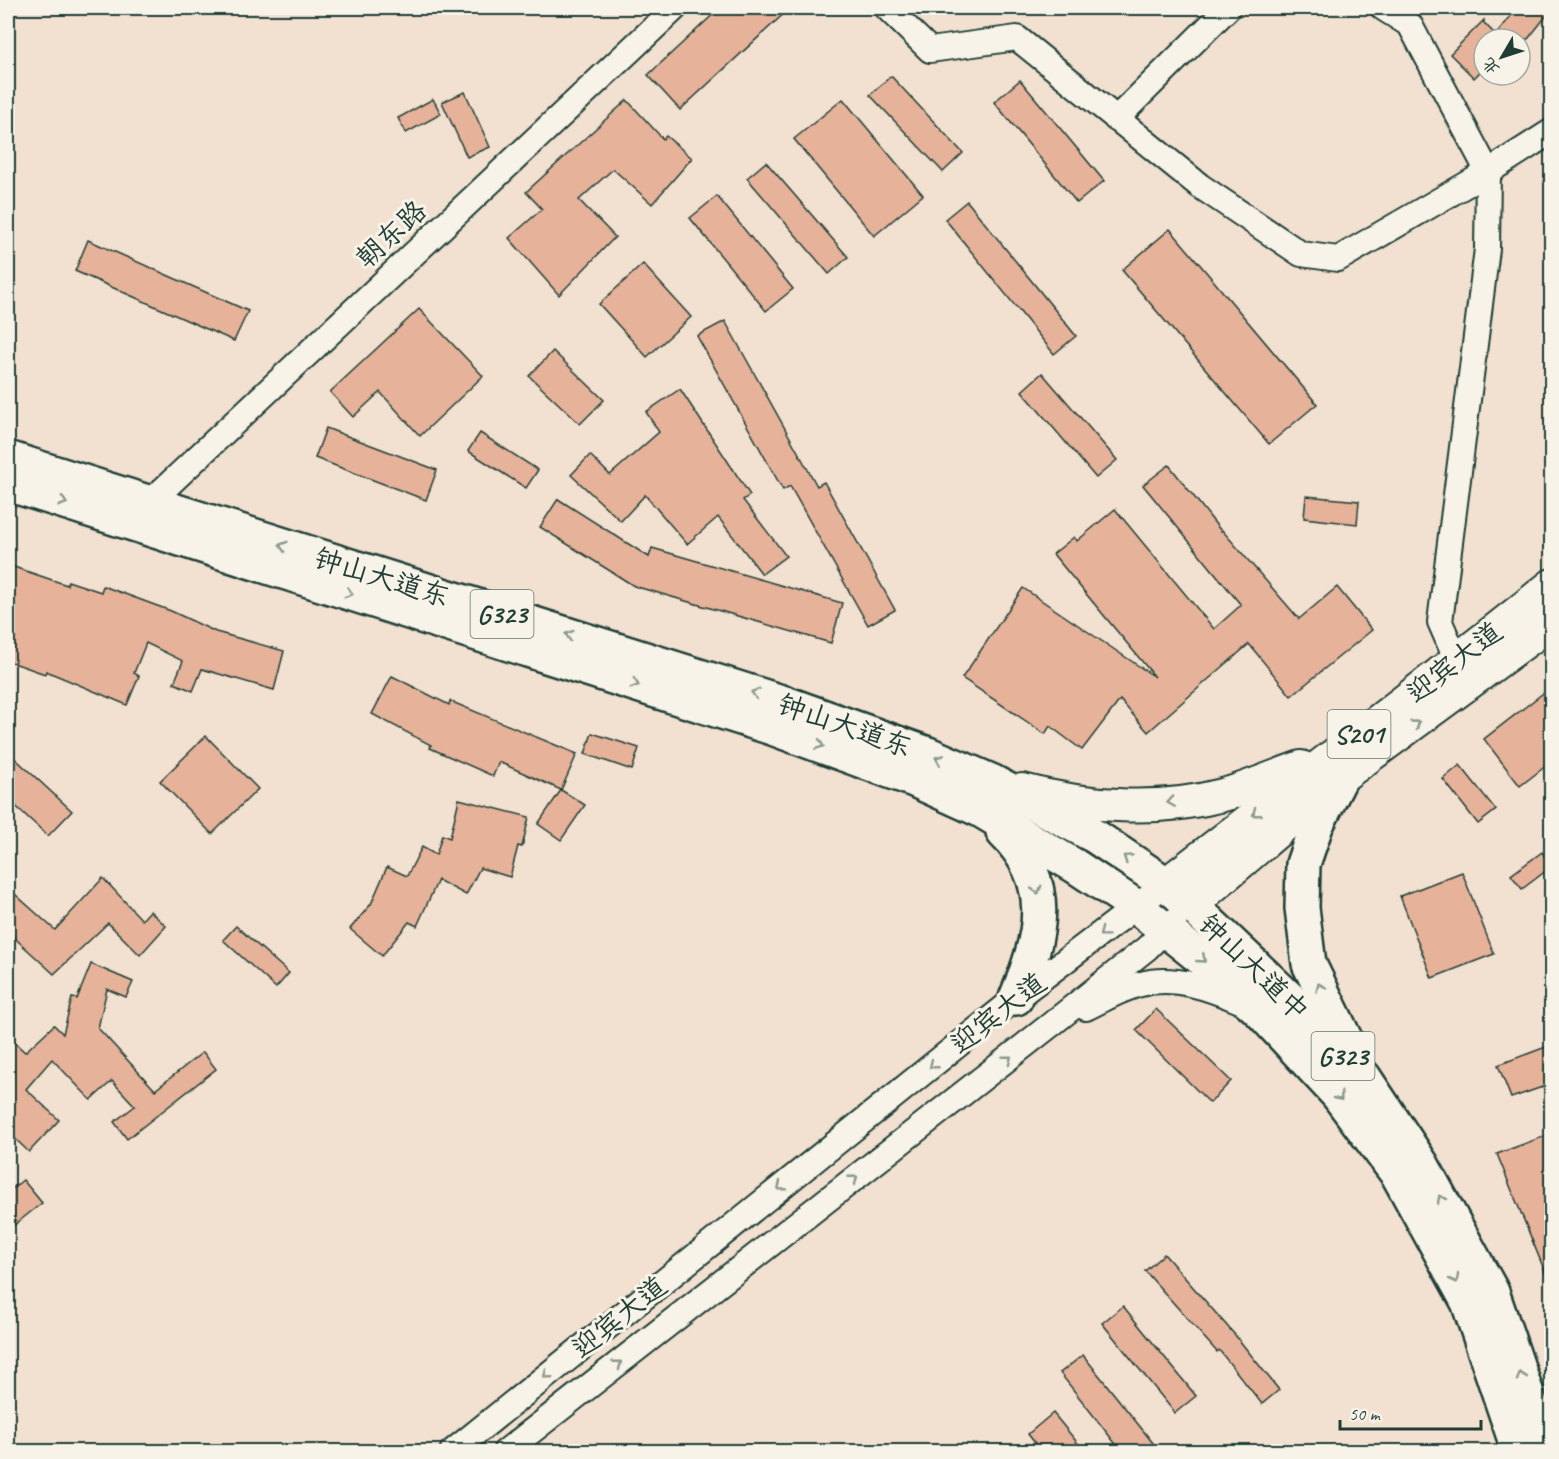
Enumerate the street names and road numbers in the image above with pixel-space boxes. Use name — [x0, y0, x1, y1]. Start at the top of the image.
street label: 朝东路 — [348, 193, 434, 275]
street label: 钟山大道东 — [310, 540, 454, 614]
road number: G323 — [470, 590, 534, 638]
street label: 迎宾大道 — [1399, 614, 1509, 710]
street label: 钟山大道东 — [773, 686, 917, 764]
road number: S201 — [1328, 710, 1390, 758]
street label: 钟山大道中 — [1191, 906, 1317, 1028]
street label: 迎宾大道 — [943, 965, 1053, 1061]
road number: G323 — [1312, 1032, 1374, 1080]
street label: 迎宾大道 — [564, 1268, 674, 1366]

